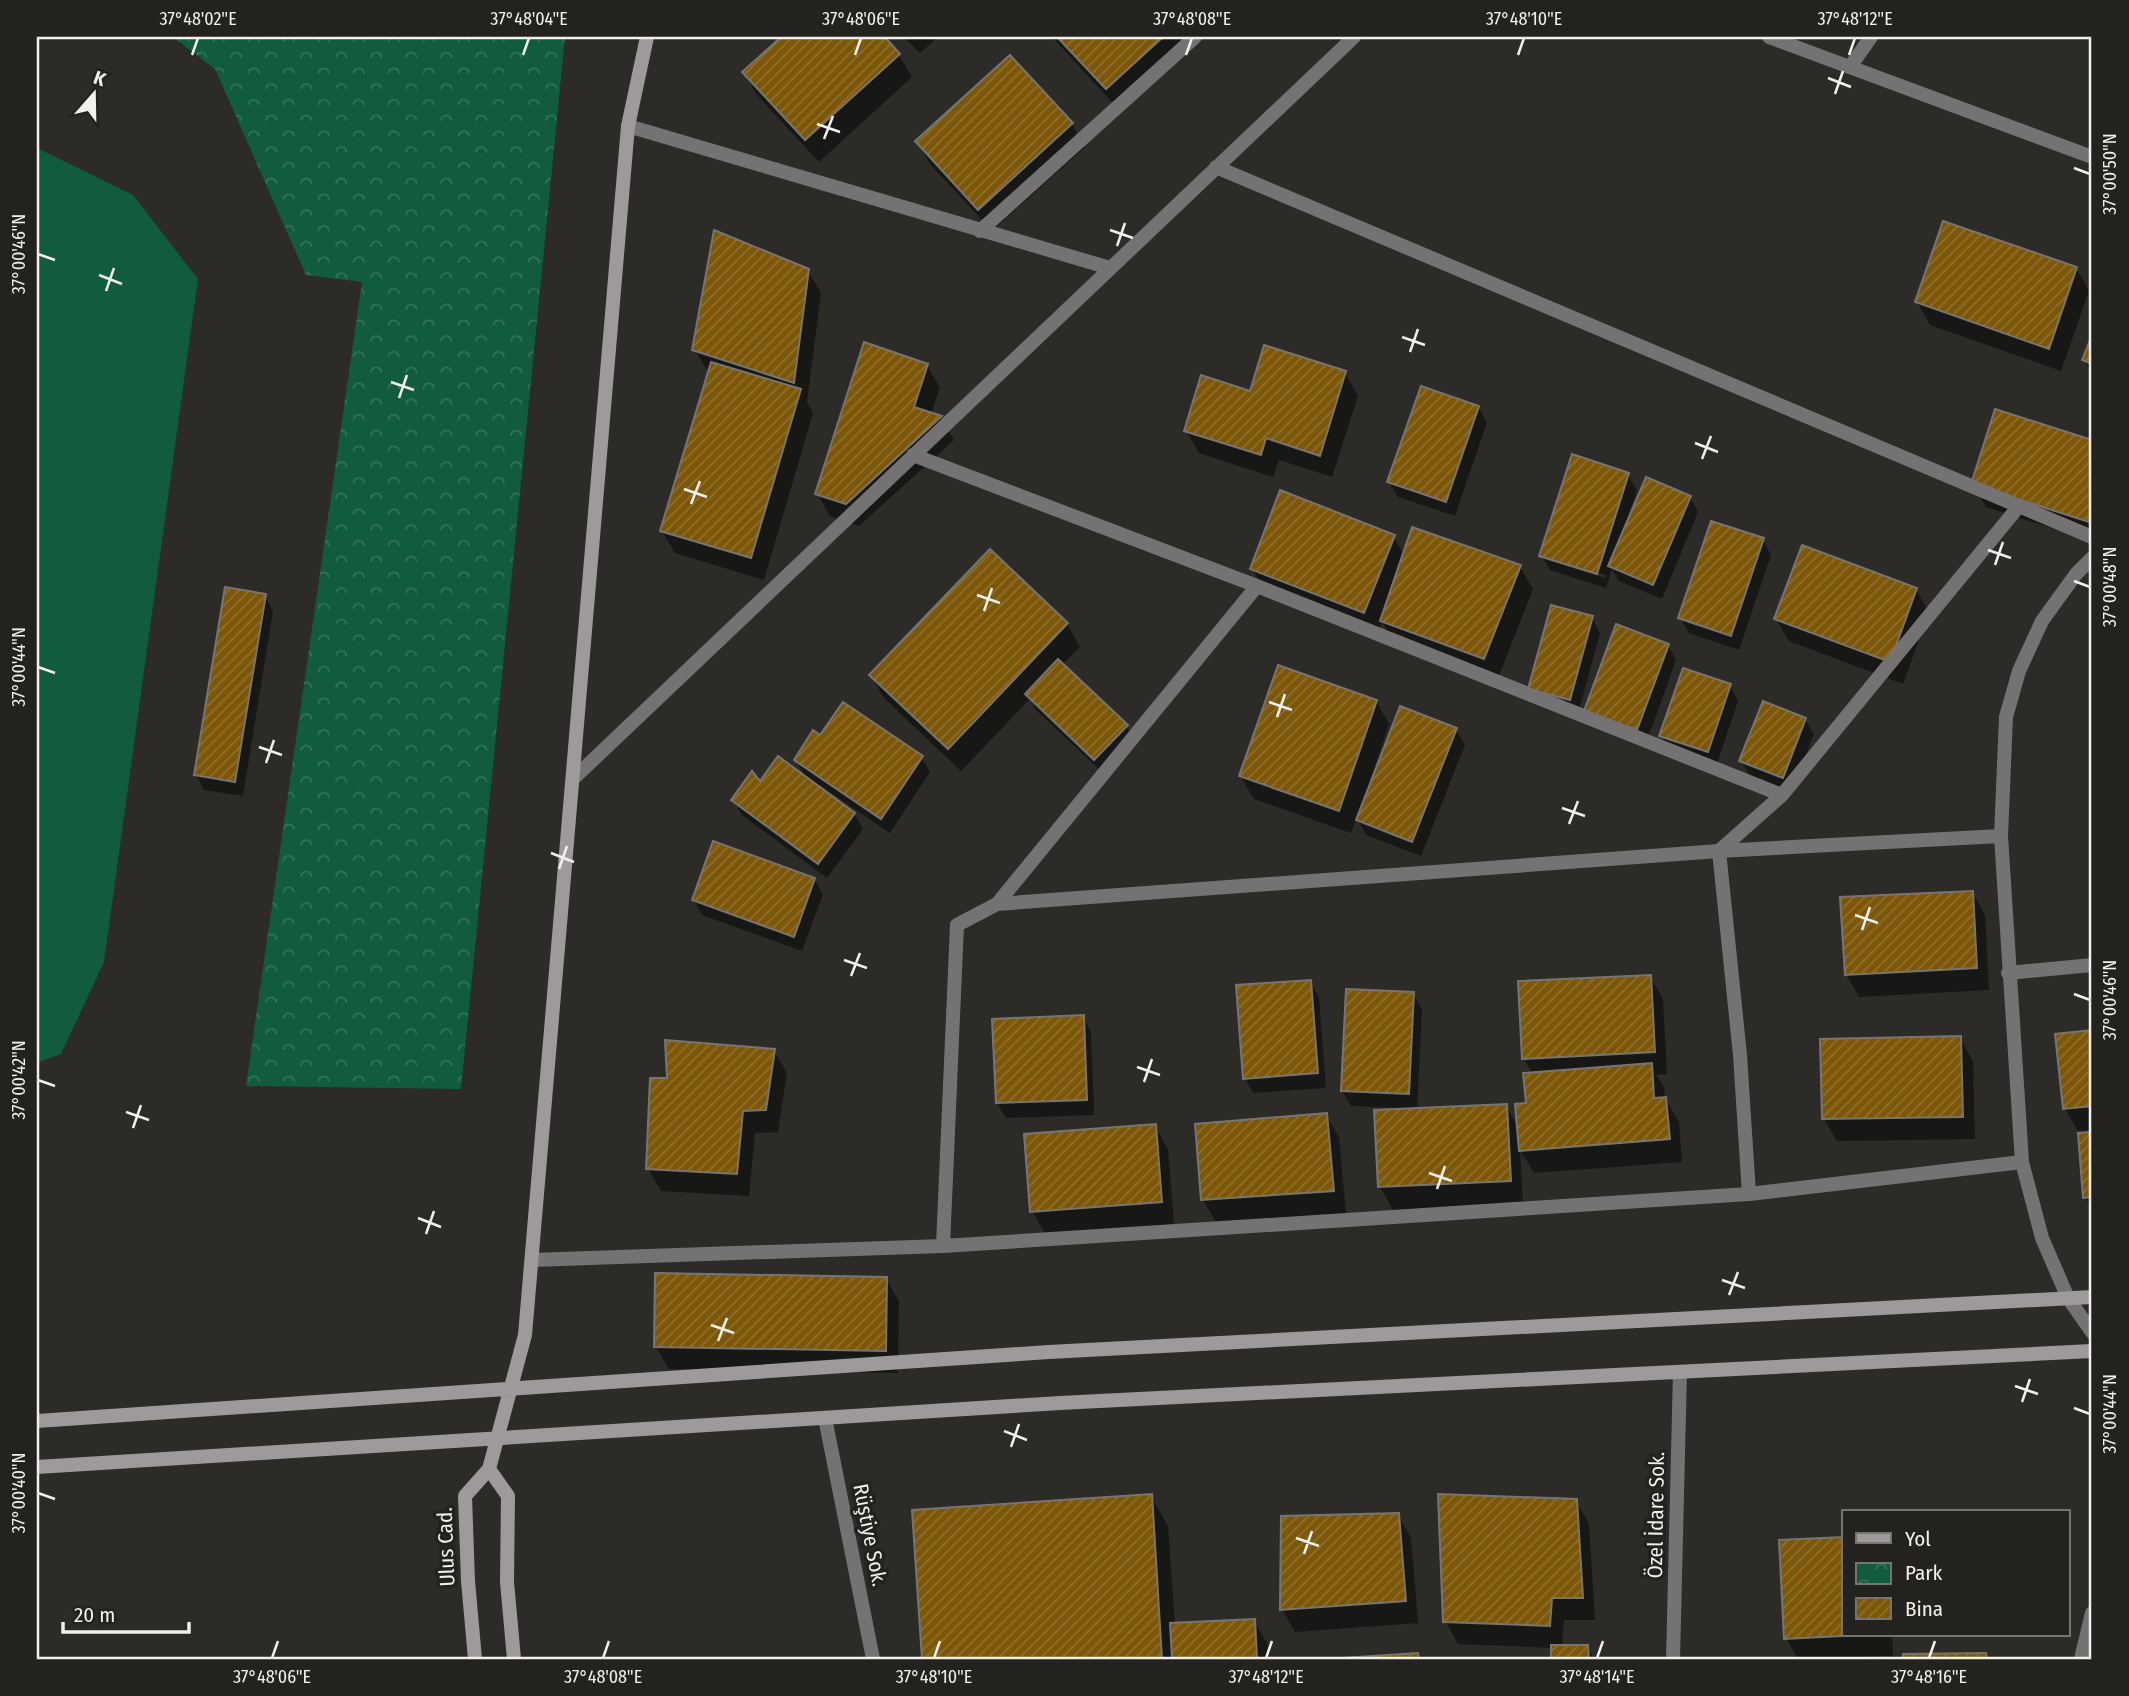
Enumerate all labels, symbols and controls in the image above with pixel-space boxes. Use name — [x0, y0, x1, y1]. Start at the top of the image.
text: 37°48'02"E — [159, 8, 237, 30]
text: 37°48'04"E — [490, 8, 568, 30]
text: 37°48'06"E — [822, 8, 900, 30]
text: 37°48'08"E — [1153, 8, 1231, 30]
text: 37°48'10"E — [1486, 8, 1562, 30]
text: 37°48'12"E — [1817, 8, 1893, 30]
north arrow — [60, 60, 130, 130]
text: K — [91, 66, 110, 92]
text: 37°00'50"N — [2099, 133, 2121, 215]
text: 37°00'46"N — [8, 214, 30, 294]
text: 37°00'48"N — [2099, 547, 2121, 627]
text: 37°00'44"N — [8, 627, 30, 707]
text: 37°00'46"N — [2099, 960, 2121, 1040]
text: 37°00'42"N — [8, 1040, 30, 1120]
text: 37°00'44"N — [2099, 1374, 2121, 1454]
street label: Özel İdare Sok. — [1642, 1451, 1670, 1579]
text: 37°00'40"N — [8, 1452, 30, 1534]
street label: Rüştiye Sok. — [847, 1482, 893, 1588]
street label: Ulus Cad. — [432, 1507, 460, 1587]
legend — [1842, 1510, 2070, 1636]
text: Yol — [1905, 1526, 1931, 1552]
text: Park — [1905, 1560, 1943, 1586]
scale bar — [63, 1591, 189, 1635]
text: Bina — [1905, 1596, 1943, 1622]
text: 20 m — [74, 1602, 115, 1628]
text: 37°48'06"E — [233, 1666, 311, 1688]
text: 37°48'08"E — [564, 1666, 642, 1688]
text: 37°48'10"E — [896, 1666, 972, 1688]
text: 37°48'12"E — [1228, 1666, 1304, 1688]
text: 37°48'14"E — [1559, 1666, 1635, 1688]
text: 37°48'16"E — [1891, 1666, 1967, 1688]

